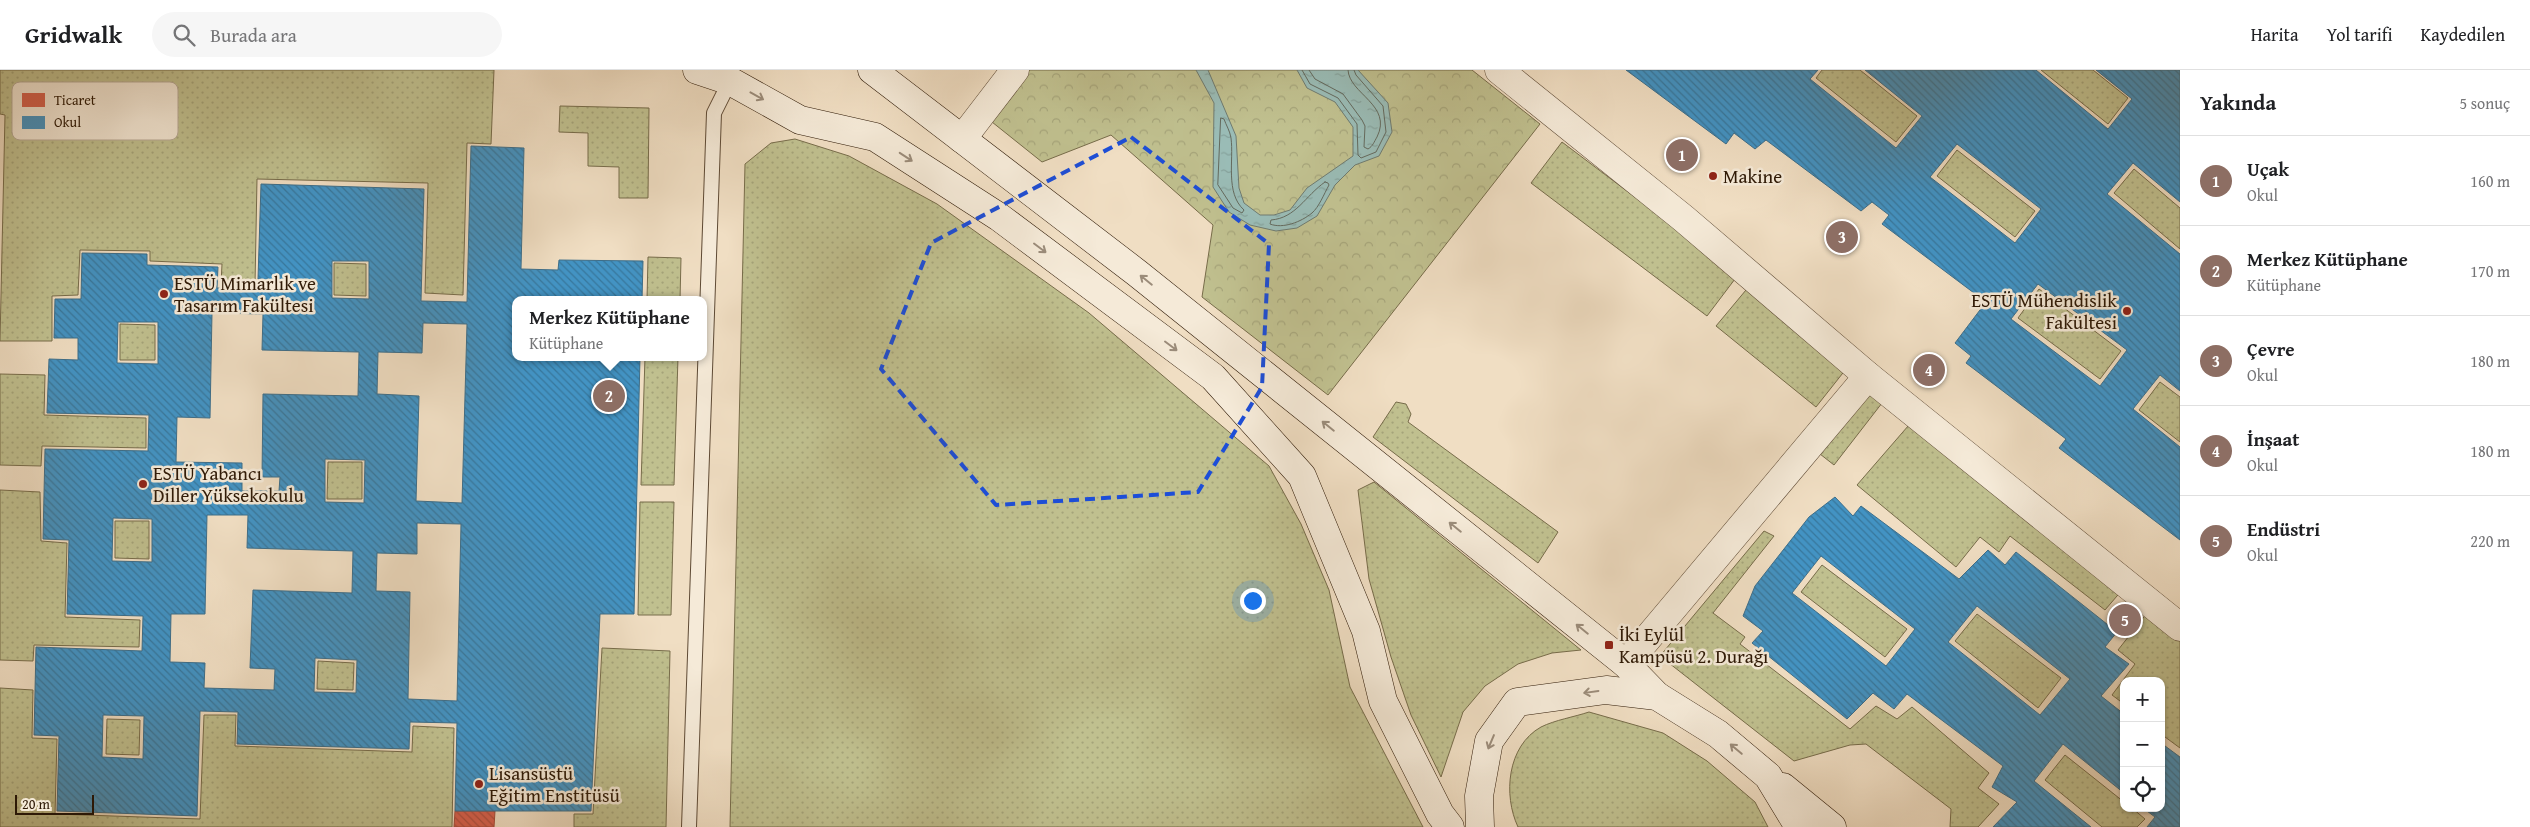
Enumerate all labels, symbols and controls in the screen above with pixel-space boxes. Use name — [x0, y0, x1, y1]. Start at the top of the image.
search box — [152, 12, 502, 57]
text: Gridwalk — [25, 17, 122, 52]
icon: search — [170, 21, 198, 49]
text: Burada ara — [210, 21, 297, 49]
text: Harita — [2251, 21, 2298, 48]
text: Yol tarifi — [2326, 21, 2393, 48]
text: Kaydedilen — [2421, 21, 2505, 48]
legend — [12, 82, 178, 140]
text: Yakında — [2200, 87, 2276, 118]
text: Ticaret — [54, 90, 96, 110]
text: 5 sonuç — [2460, 91, 2510, 115]
one-way arrow — [750, 92, 764, 102]
text: Okul — [54, 112, 81, 132]
pin: 1 — [1666, 136, 1698, 174]
one-way arrow — [899, 152, 913, 162]
text: Uçak — [2247, 155, 2289, 183]
place label: Makine — [1723, 162, 1782, 190]
text: 1 — [2212, 169, 2220, 193]
text: 160 m — [2470, 169, 2510, 193]
marker: Makine — [1707, 170, 1719, 182]
text: Okul — [2247, 183, 2278, 207]
pin: 3 — [1826, 218, 1858, 256]
one-way arrow — [1033, 243, 1046, 254]
text: Merkez Kütüphane — [2247, 245, 2408, 273]
text: 2 — [2212, 259, 2220, 283]
text: 170 m — [2470, 259, 2510, 283]
place label: ESTÜ Mimarlık ve Tasarım Fakültesi — [174, 269, 316, 319]
text: Kütüphane — [2247, 273, 2321, 297]
one-way arrow — [1140, 275, 1153, 286]
place label: ESTÜ Mühendislik Fakültesi — [1971, 286, 2117, 336]
marker: ESTÜ Mimarlık ve Tasarım Fakültesi — [158, 288, 170, 300]
popup — [512, 296, 707, 361]
text: Merkez Kütüphane — [529, 303, 690, 331]
marker: ESTÜ Mühendislik Fakültesi — [2121, 305, 2133, 317]
text: Kütüphane — [529, 331, 603, 355]
text: Çevre — [2247, 335, 2295, 363]
one-way arrow — [1164, 340, 1177, 351]
text: 3 — [2212, 349, 2220, 373]
text: 180 m — [2470, 349, 2510, 373]
pin: 4 — [1913, 351, 1945, 389]
text: Okul — [2247, 363, 2278, 387]
pin: 2 — [593, 377, 625, 415]
one-way arrow — [1322, 420, 1335, 431]
text: İnşaat — [2247, 425, 2299, 453]
text: 4 — [2212, 439, 2220, 463]
text: 180 m — [2470, 439, 2510, 463]
text: Okul — [2247, 453, 2278, 477]
place label: ESTÜ Yabancı Diller Yüksekokulu — [153, 459, 304, 509]
marker: ESTÜ Yabancı Diller Yüksekokulu — [137, 478, 149, 490]
text: Endüstri — [2247, 515, 2320, 543]
one-way arrow — [1449, 522, 1462, 533]
text: 5 — [2212, 529, 2220, 553]
text: 220 m — [2470, 529, 2510, 553]
text: Okul — [2247, 543, 2278, 567]
your location — [1240, 588, 1266, 614]
pin: 5 — [2109, 601, 2141, 639]
place label: İki Eylül Kampüsü 2. Durağı — [1619, 620, 1768, 670]
one-way arrow — [1575, 623, 1588, 634]
marker: İki Eylül Kampüsü 2. Durağı — [1603, 639, 1615, 651]
map controls — [2120, 677, 2165, 812]
button: + — [2120, 677, 2165, 722]
one-way arrow — [1583, 687, 1599, 697]
button: − — [2120, 722, 2165, 767]
one-way arrow — [1485, 734, 1495, 749]
one-way arrow — [1730, 743, 1743, 755]
place label: Lisansüstü Eğitim Enstitüsü — [489, 759, 621, 809]
button: locate — [2120, 767, 2165, 812]
marker: Lisansüstü Eğitim Enstitüsü — [473, 778, 485, 790]
scale bar — [15, 792, 94, 815]
text: 20 m — [22, 794, 50, 814]

